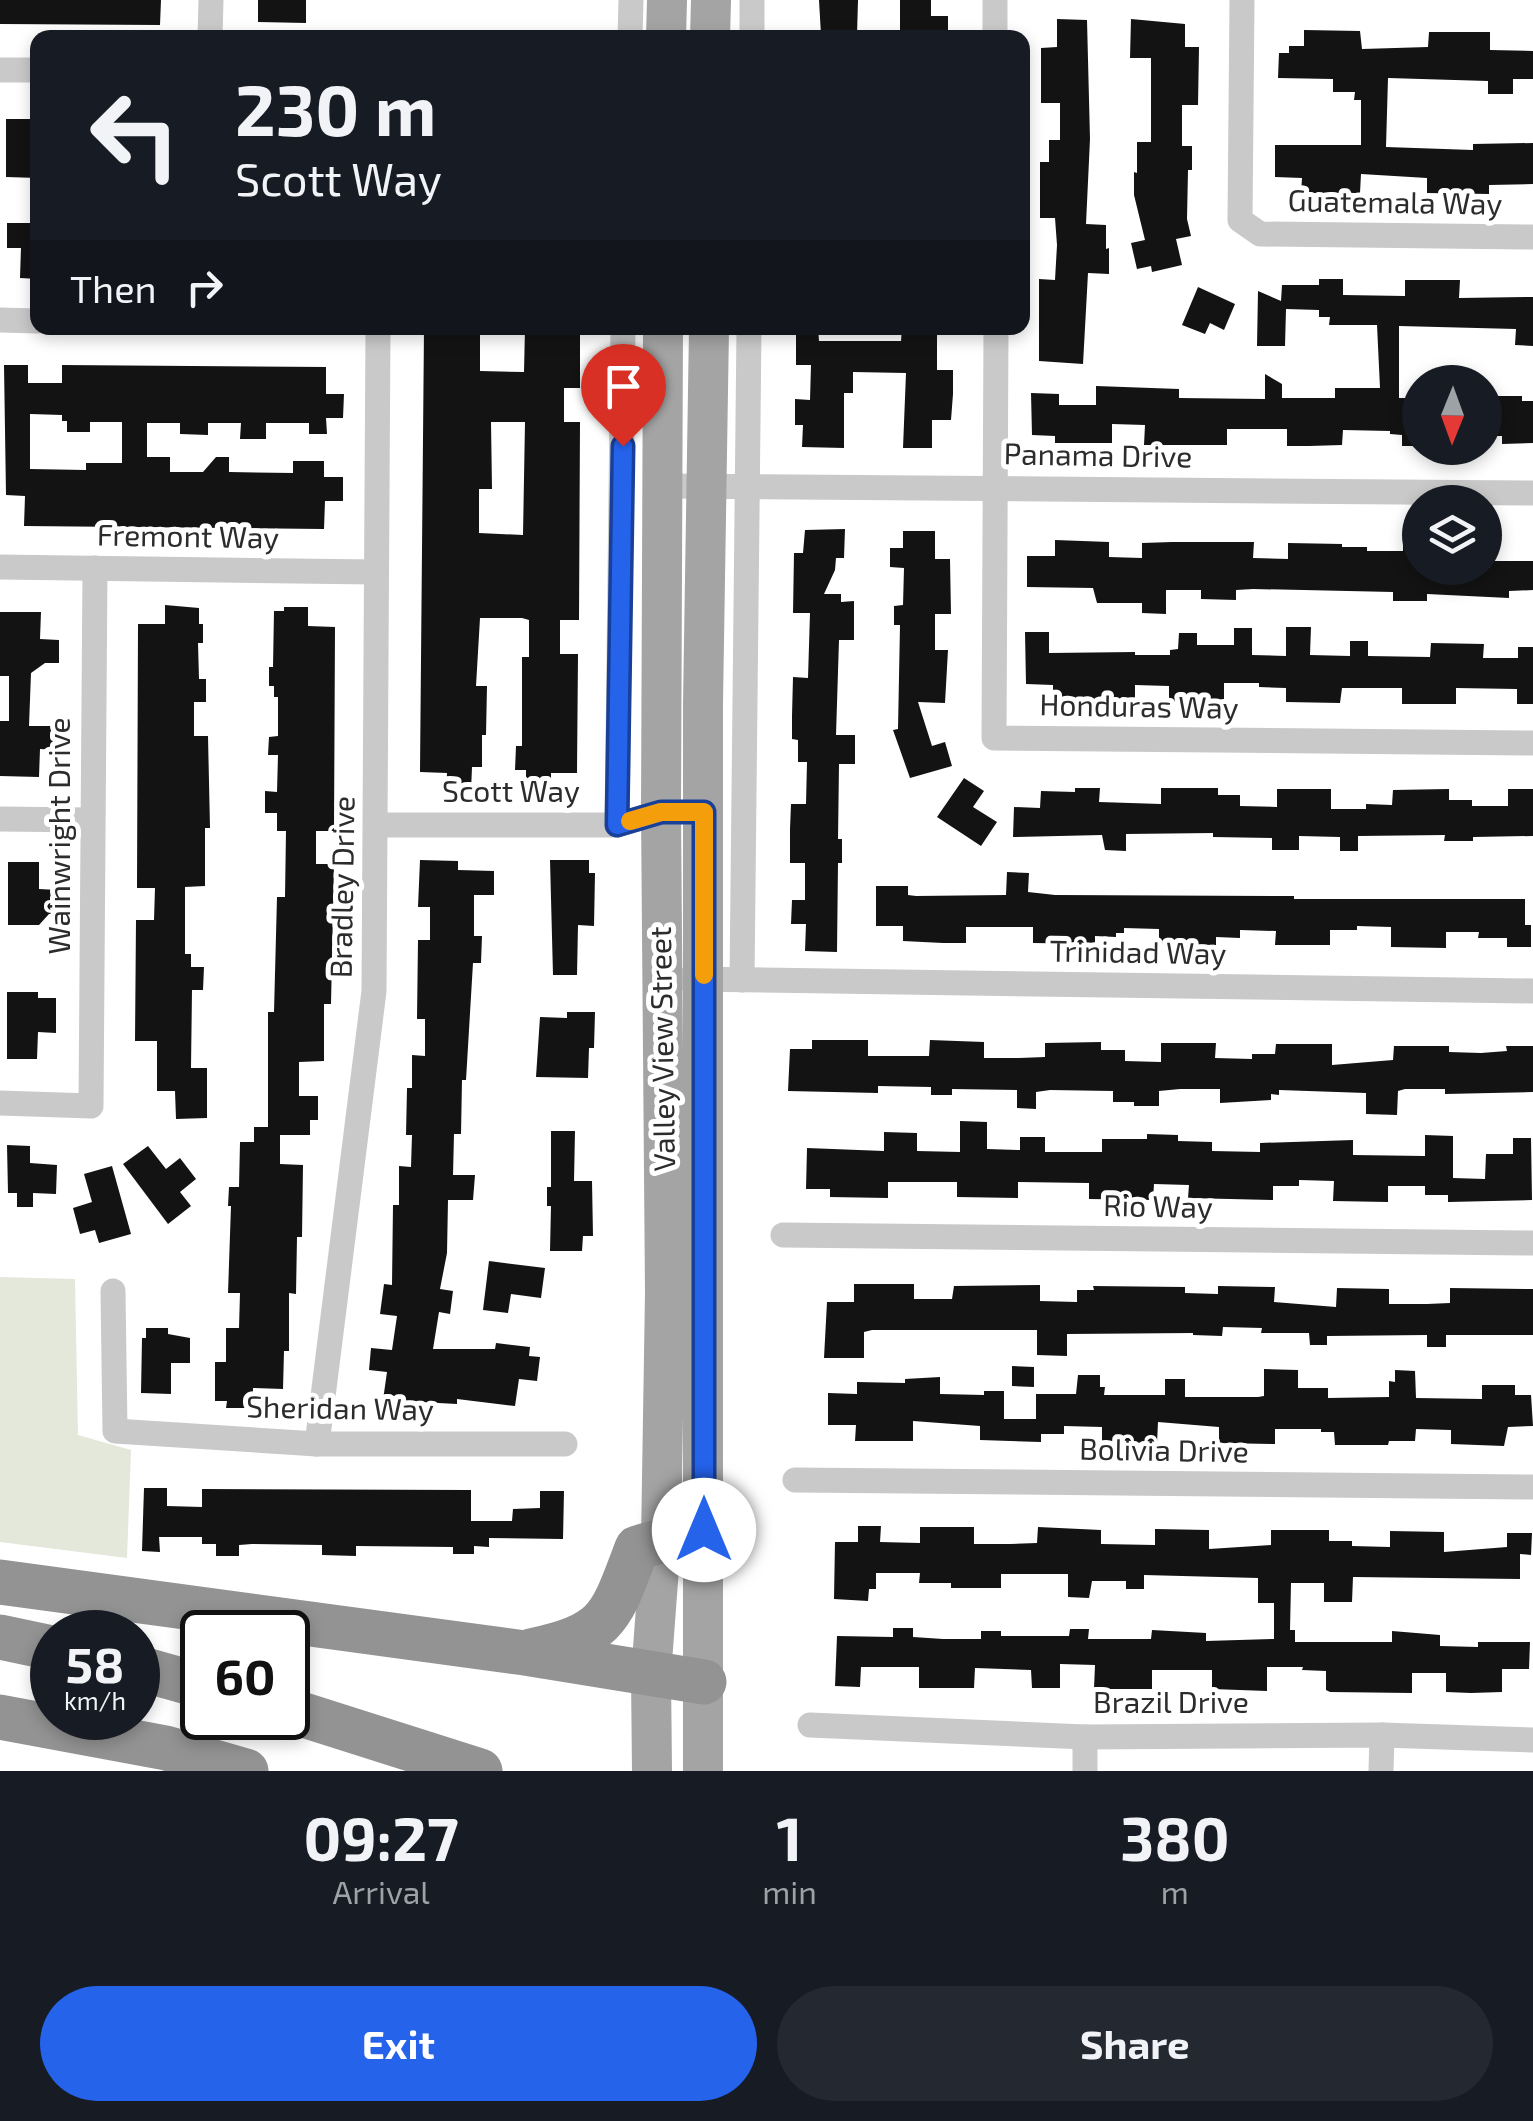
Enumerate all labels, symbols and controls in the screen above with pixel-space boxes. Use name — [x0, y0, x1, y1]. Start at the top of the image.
text: 230 m — [235, 66, 436, 150]
icon: left — [70, 70, 200, 200]
text: Scott Way — [235, 151, 442, 205]
street label: Guatemala Way — [1287, 181, 1503, 221]
icon: right — [177, 260, 232, 315]
text: Then — [70, 265, 157, 311]
pin — [581, 344, 666, 447]
icon: arrive — [596, 359, 651, 414]
north arrow — [1402, 365, 1502, 465]
map controls — [1402, 365, 1502, 585]
street label: Panama Drive — [1003, 434, 1193, 474]
button: layers — [1402, 485, 1502, 585]
street label: Fremont Way — [97, 515, 280, 555]
street label: Honduras Way — [1039, 685, 1239, 725]
street label: Wainwright Drive — [40, 717, 76, 955]
street label: Scott Way — [442, 772, 580, 808]
street label: Bradley Drive — [321, 795, 361, 978]
street label: Valley View Street — [641, 926, 681, 1172]
street label: Trinidad Way — [1049, 931, 1227, 971]
street label: Rio Way — [1103, 1186, 1213, 1224]
street label: Sheridan Way — [246, 1387, 434, 1427]
street label: Bolivia Drive — [1079, 1430, 1249, 1468]
position arrow — [652, 1478, 756, 1582]
speed limit sign: 60 — [180, 1610, 310, 1740]
text: 58 — [66, 1633, 124, 1693]
street label: Brazil Drive — [1093, 1683, 1249, 1719]
text: km/h — [64, 1685, 126, 1715]
text: 09:27 — [303, 1801, 459, 1873]
text: 1 — [777, 1801, 802, 1873]
text: 380 — [1120, 1801, 1230, 1873]
text: Arrival — [332, 1872, 430, 1910]
text: min — [762, 1872, 817, 1910]
text: m — [1161, 1872, 1189, 1910]
button: Exit — [40, 1986, 757, 2101]
button: Share — [777, 1986, 1493, 2101]

